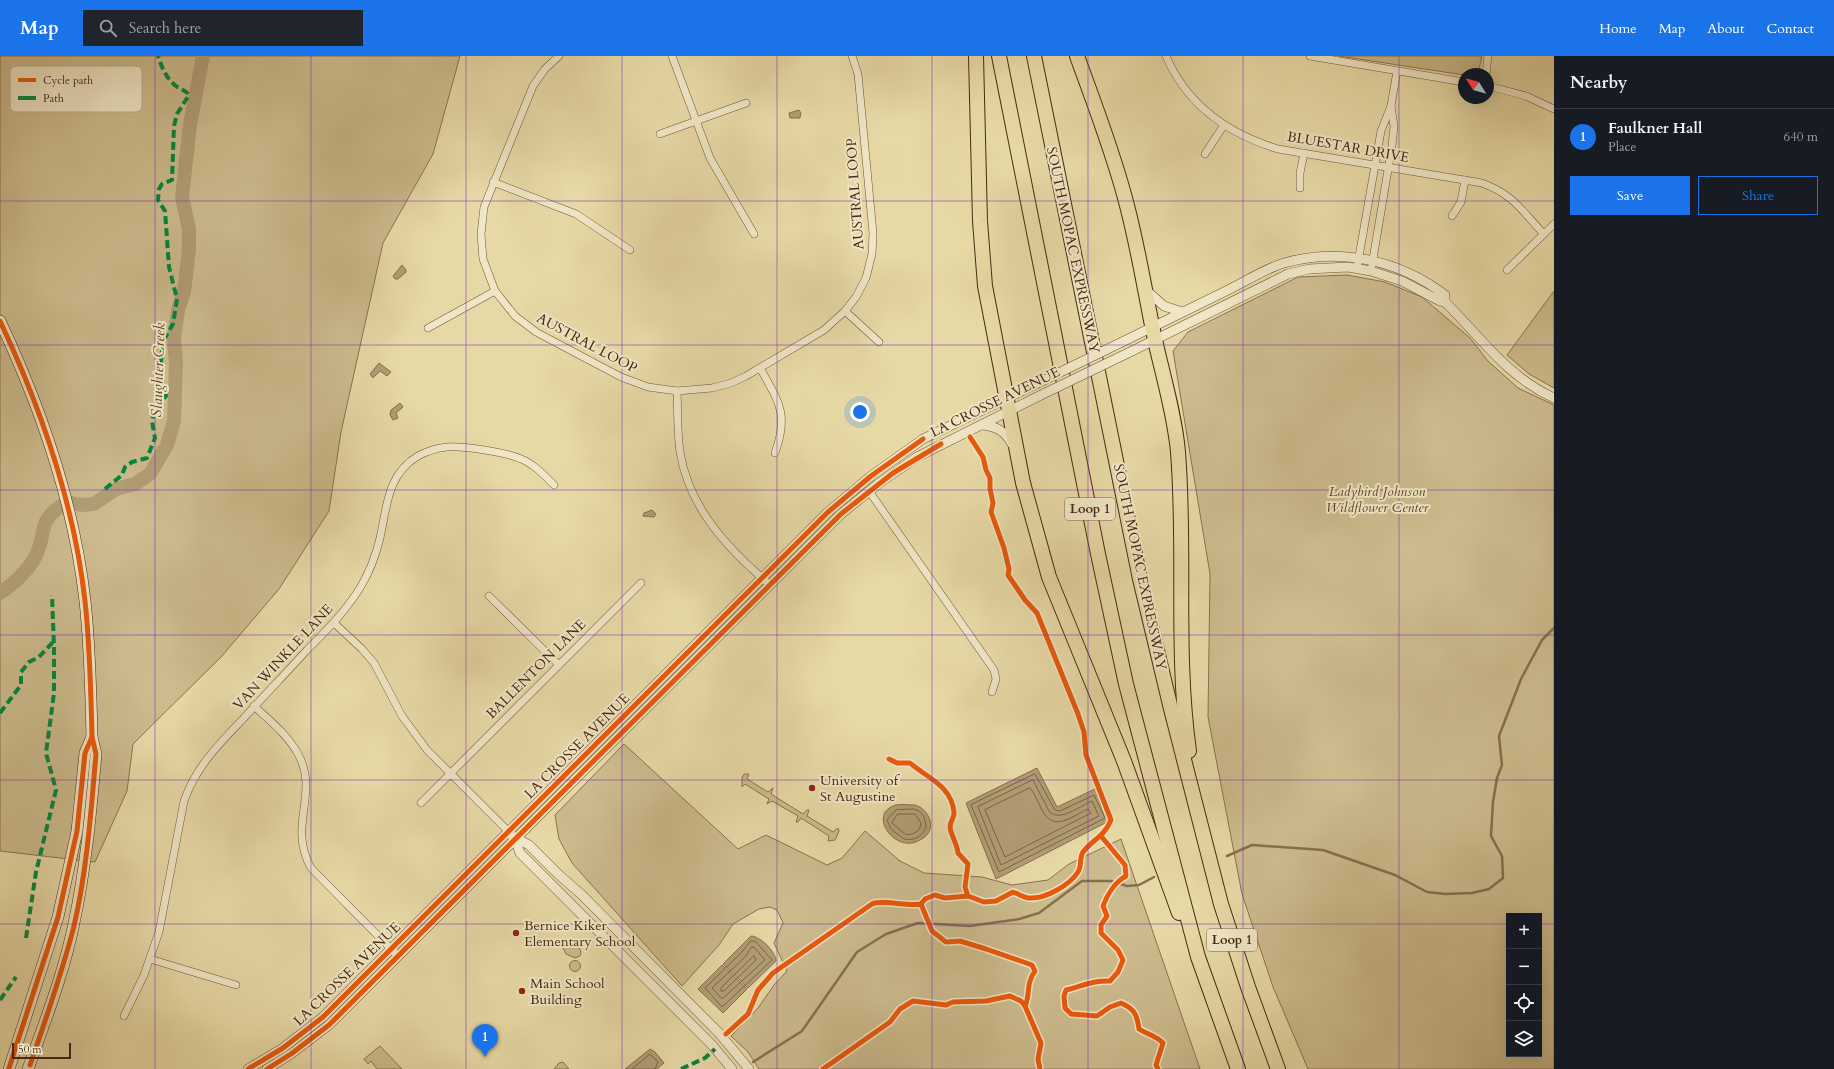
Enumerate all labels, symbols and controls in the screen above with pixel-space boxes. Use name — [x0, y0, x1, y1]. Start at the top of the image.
search box — [83, 10, 363, 46]
text: Map — [20, 15, 59, 41]
icon: search — [97, 17, 119, 39]
text: Search here — [129, 18, 201, 38]
text: Home — [1599, 19, 1637, 38]
text: Map — [1659, 19, 1685, 38]
text: About — [1707, 19, 1744, 38]
text: Contact — [1766, 19, 1814, 38]
legend — [10, 66, 142, 112]
north arrow — [1458, 68, 1494, 104]
text: Nearby — [1570, 71, 1627, 94]
text: Cycle path — [43, 73, 93, 88]
text: Path — [43, 91, 64, 106]
text: Faulkner Hall — [1608, 118, 1702, 138]
street label: BLUESTAR DRIVE — [1286, 127, 1411, 167]
text: 1 — [1580, 128, 1586, 146]
text: 640 m — [1784, 128, 1818, 146]
street label: AUSTRAL LOOP — [842, 138, 868, 250]
text: Place — [1608, 138, 1636, 156]
street label: SOUTH MOPAC EXPRESSWAY — [1042, 145, 1104, 355]
button: Save — [1570, 176, 1690, 215]
button: Share — [1698, 176, 1818, 215]
street label: AUSTRAL LOOP — [533, 308, 641, 378]
water label: Slaughter Creek — [146, 322, 170, 418]
street label: LA CROSSE AVENUE — [927, 362, 1063, 442]
your location — [850, 402, 870, 422]
street label: SOUTH MOPAC EXPRESSWAY — [1109, 462, 1171, 672]
park label: Ladybird Johnson Wildflower Center — [1326, 482, 1429, 517]
road number: Loop 1 — [1065, 498, 1115, 520]
street label: VAN WINKLE LANE — [229, 600, 337, 714]
street label: BALLENTON LANE — [482, 615, 590, 723]
street label: LA CROSSE AVENUE — [520, 689, 634, 803]
place label: University of St Augustine — [820, 771, 901, 806]
marker: University of St Augustine — [807, 783, 817, 793]
map controls — [1506, 913, 1542, 1057]
button: + — [1506, 913, 1542, 949]
place label: Bernice Kiker Elementary School — [524, 916, 636, 951]
street label: LA CROSSE AVENUE — [289, 918, 405, 1030]
marker: Bernice Kiker Elementary School — [511, 928, 521, 938]
road number: Loop 1 — [1207, 929, 1257, 951]
button: − — [1506, 949, 1542, 985]
place label: Main School Building — [530, 974, 605, 1009]
button: locate — [1506, 985, 1542, 1021]
marker: Main School Building — [517, 986, 527, 996]
button: layers — [1506, 1021, 1542, 1057]
pin: 1 — [472, 1024, 498, 1057]
scale bar — [12, 1041, 71, 1060]
text: 50 m — [18, 1042, 42, 1057]

